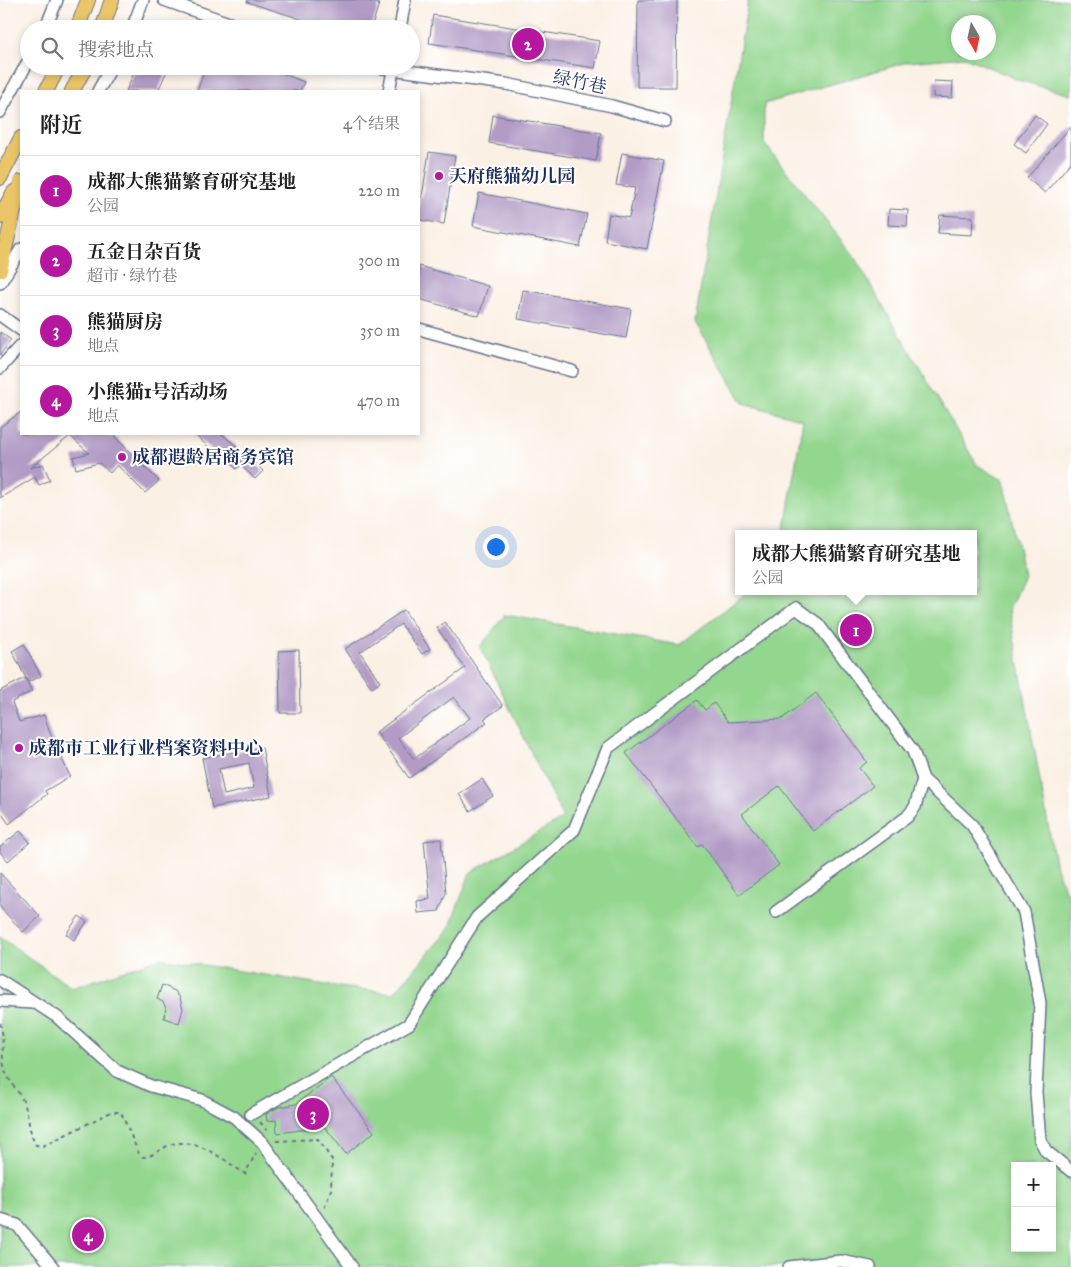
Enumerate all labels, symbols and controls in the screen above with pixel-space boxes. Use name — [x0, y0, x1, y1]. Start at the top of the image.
north arrow — [951, 15, 996, 60]
search box — [20, 20, 420, 75]
pin: 2 — [512, 25, 544, 63]
icon: search — [38, 34, 66, 62]
text: 搜索地点 — [78, 38, 154, 61]
street label: 绿竹巷 — [551, 66, 609, 98]
text: 附近 — [40, 112, 82, 138]
text: 4个结果 — [343, 114, 400, 133]
place label: 天府熊猫幼儿园 — [449, 165, 575, 187]
text: 成都大熊猫繁育研究基地 — [87, 170, 296, 193]
marker: 天府熊猫幼儿园 — [433, 170, 445, 182]
text: 1 — [53, 181, 59, 200]
text: 220 m — [358, 181, 400, 200]
text: 公园 — [87, 196, 119, 215]
text: 五金日杂百货 — [87, 240, 201, 263]
text: 2 — [52, 251, 60, 270]
text: 300 m — [358, 251, 400, 270]
text: 超市 · 绿竹巷 — [87, 266, 177, 285]
text: 熊猫厨房 — [87, 310, 163, 333]
text: 3 — [53, 321, 59, 340]
text: 350 m — [360, 321, 400, 340]
text: 地点 — [87, 336, 119, 355]
text: 小熊猫1号活动场 — [87, 380, 228, 403]
text: 4 — [52, 391, 60, 410]
text: 470 m — [357, 391, 400, 410]
text: 地点 — [87, 406, 119, 425]
place label: 成都遐龄居商务宾馆 — [132, 446, 294, 468]
marker: 成都遐龄居商务宾馆 — [116, 451, 128, 463]
popup — [735, 530, 977, 595]
your location — [483, 534, 509, 560]
text: 成都大熊猫繁育研究基地 — [751, 542, 961, 565]
text: 公园 — [751, 568, 784, 587]
pin: 1 — [840, 611, 872, 649]
place label: 成都市工业行业档案资料中心 — [29, 737, 263, 759]
marker: 成都市工业行业档案资料中心 — [13, 742, 25, 754]
pin: 3 — [297, 1095, 329, 1133]
map controls — [1011, 1162, 1056, 1252]
button: + — [1011, 1162, 1056, 1207]
button: − — [1011, 1207, 1056, 1252]
pin: 4 — [72, 1216, 104, 1254]

